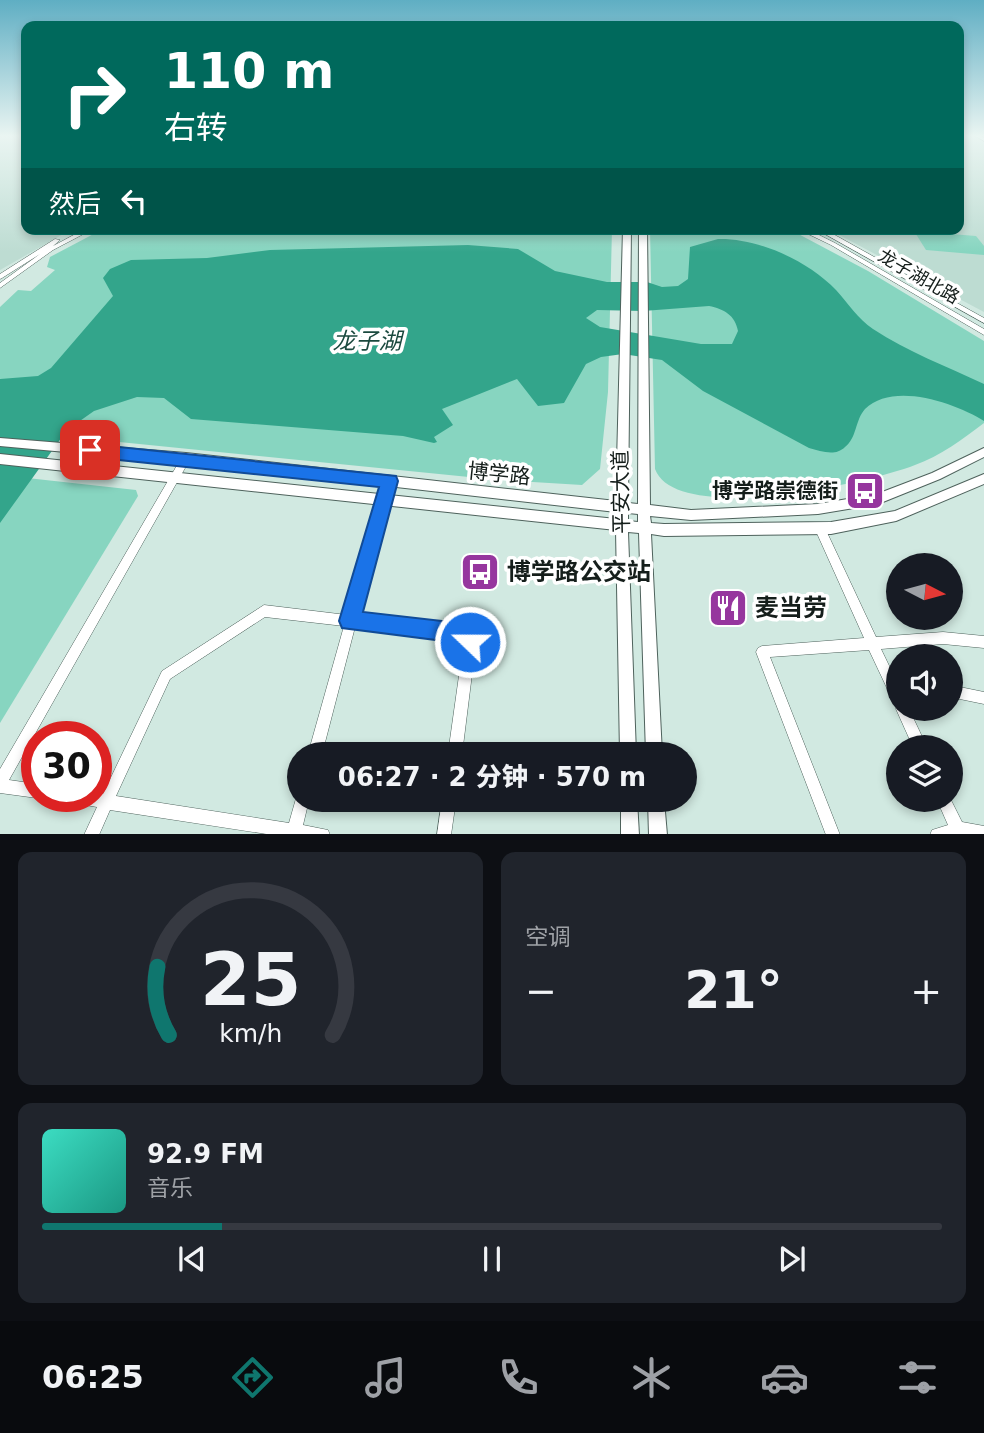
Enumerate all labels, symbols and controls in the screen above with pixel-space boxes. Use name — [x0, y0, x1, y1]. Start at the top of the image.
text: 110 m — [164, 43, 334, 100]
icon: right — [49, 49, 140, 140]
text: 右转 — [164, 109, 228, 147]
icon: left — [115, 182, 153, 220]
text: 然后 — [49, 189, 101, 219]
street label: 龙子湖北路 — [875, 244, 963, 308]
water label: 龙子湖 — [333, 328, 405, 354]
pin — [60, 420, 120, 480]
icon: arrive — [71, 431, 109, 469]
street label: 平安大道 — [608, 450, 634, 534]
street label: 博学路 — [466, 459, 532, 489]
bus stop icon: 博学路崇德街 — [844, 470, 886, 512]
place label: 博学路崇德街 — [712, 479, 838, 503]
bus stop icon: 博学路公交站 — [459, 551, 501, 593]
north arrow — [886, 553, 962, 630]
map controls — [886, 553, 963, 812]
place label: 博学路公交站 — [507, 558, 651, 586]
restaurant icon: 麦当劳 — [707, 587, 749, 629]
place label: 麦当劳 — [755, 594, 827, 622]
position arrow — [433, 605, 507, 679]
button: sound — [886, 644, 963, 721]
speed limit sign: 30 — [21, 721, 112, 812]
button: layers — [886, 735, 963, 812]
text: 06:27 · 2 分钟 · 570 m — [338, 762, 646, 792]
text: 空调 — [525, 924, 571, 950]
text: 25 — [200, 937, 301, 1022]
text: 21° — [684, 960, 783, 1020]
text: − — [525, 969, 557, 1013]
text: + — [910, 969, 942, 1013]
text: km/h — [219, 1018, 282, 1047]
text: 92.9 FM — [147, 1139, 264, 1169]
text: 音乐 — [147, 1175, 193, 1201]
icon: previous — [173, 1240, 211, 1278]
icon: pause — [473, 1240, 511, 1278]
icon: next — [773, 1240, 811, 1278]
icon: directions — [228, 1353, 277, 1402]
icon: music — [361, 1353, 410, 1402]
icon: phone — [494, 1353, 543, 1402]
icon: climate — [627, 1353, 676, 1402]
icon: car — [760, 1353, 809, 1402]
icon: filters — [893, 1353, 942, 1402]
text: 06:25 — [42, 1358, 144, 1396]

